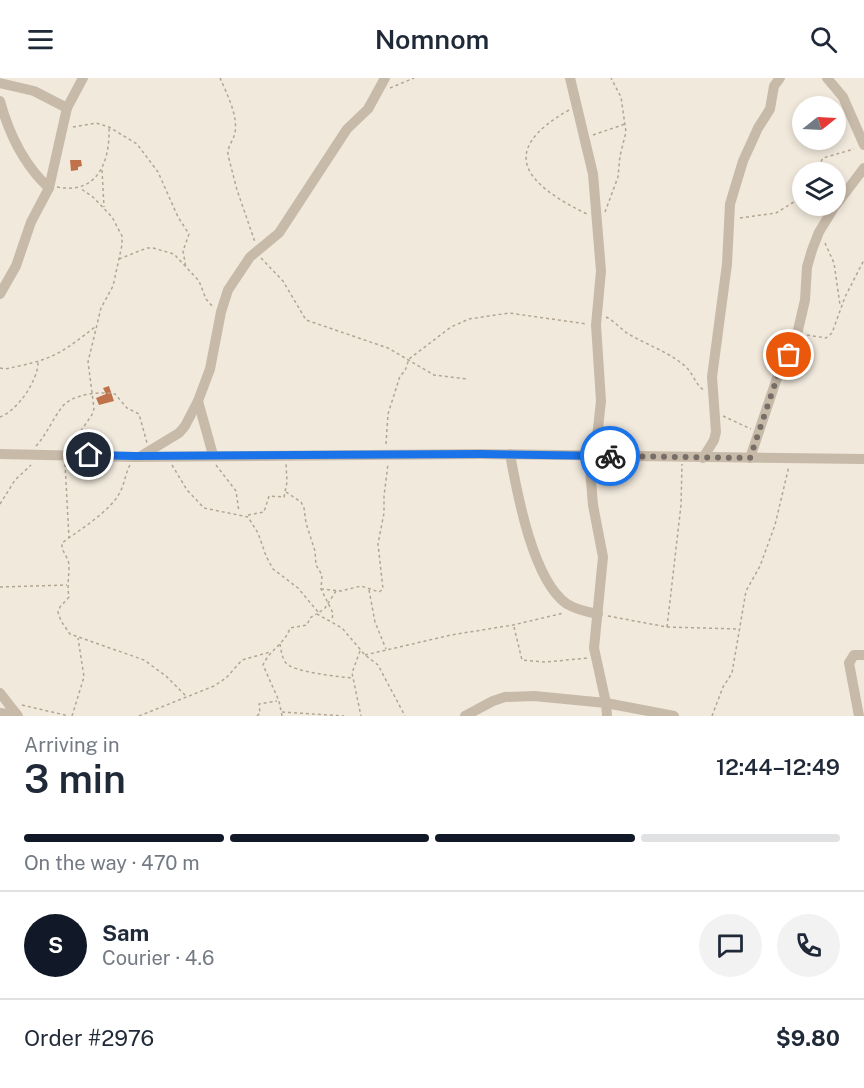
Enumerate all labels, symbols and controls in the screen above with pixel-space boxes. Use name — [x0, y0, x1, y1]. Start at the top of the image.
icon: menu — [24, 23, 57, 56]
text: Nomnom — [375, 23, 489, 55]
icon: search — [807, 23, 840, 56]
north arrow — [792, 96, 846, 150]
map controls — [792, 96, 846, 216]
button: layers — [792, 162, 846, 216]
pin — [763, 329, 814, 380]
icon: bag — [772, 338, 805, 371]
courier — [580, 426, 640, 486]
pin — [63, 429, 114, 480]
icon: home — [72, 438, 105, 471]
icon: bike — [594, 440, 627, 473]
text: Arriving in — [24, 733, 119, 757]
text: 12:44–12:49 — [716, 754, 840, 780]
text: 3 min — [24, 756, 126, 802]
text: On the way · 470 m — [24, 851, 200, 875]
button: chat — [699, 914, 762, 977]
button: phone — [777, 914, 840, 977]
text: Sam — [102, 920, 149, 946]
text: S — [48, 932, 63, 958]
text: Courier · 4.6 — [102, 946, 214, 970]
text: Order #2976 — [24, 1025, 154, 1051]
text: $9.80 — [776, 1025, 840, 1051]

